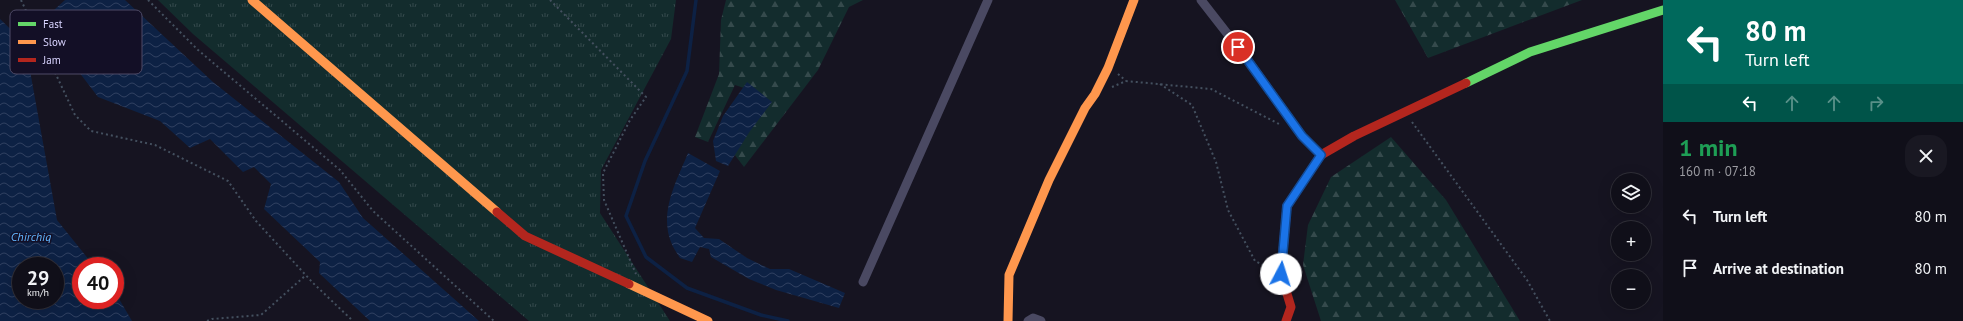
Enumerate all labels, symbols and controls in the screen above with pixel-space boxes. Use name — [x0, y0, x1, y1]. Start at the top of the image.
legend — [10, 10, 142, 74]
text: 80 m — [1745, 12, 1806, 49]
icon: left — [1679, 16, 1731, 68]
text: Fast — [43, 17, 63, 31]
pin — [1221, 30, 1255, 64]
text: Slow — [43, 35, 66, 49]
icon: arrive — [1227, 36, 1249, 58]
text: Turn left — [1745, 48, 1810, 71]
text: Jam — [42, 53, 61, 67]
icon: left — [1739, 92, 1761, 114]
icon: ahead — [1781, 92, 1803, 114]
icon: ahead — [1823, 92, 1845, 114]
icon: right — [1865, 92, 1887, 114]
text: 1 min — [1679, 132, 1738, 163]
button: close — [1905, 135, 1947, 177]
text: 160 m · 07:18 — [1679, 163, 1756, 180]
map controls — [1611, 173, 1651, 309]
button: layers — [1611, 173, 1651, 213]
icon: left — [1679, 205, 1701, 227]
text: Turn left — [1713, 207, 1767, 226]
text: 80 m — [1914, 207, 1947, 226]
button: + — [1611, 221, 1651, 261]
water label: Chirchiq — [11, 229, 51, 244]
position arrow — [1260, 253, 1302, 295]
speed limit sign: 40 — [72, 257, 124, 309]
icon: arrive — [1679, 257, 1701, 279]
text: Arrive at destination — [1713, 259, 1844, 278]
text: 80 m — [1914, 259, 1947, 278]
text: 29 — [27, 265, 49, 291]
button: − — [1611, 269, 1651, 309]
text: km/h — [27, 286, 49, 299]

